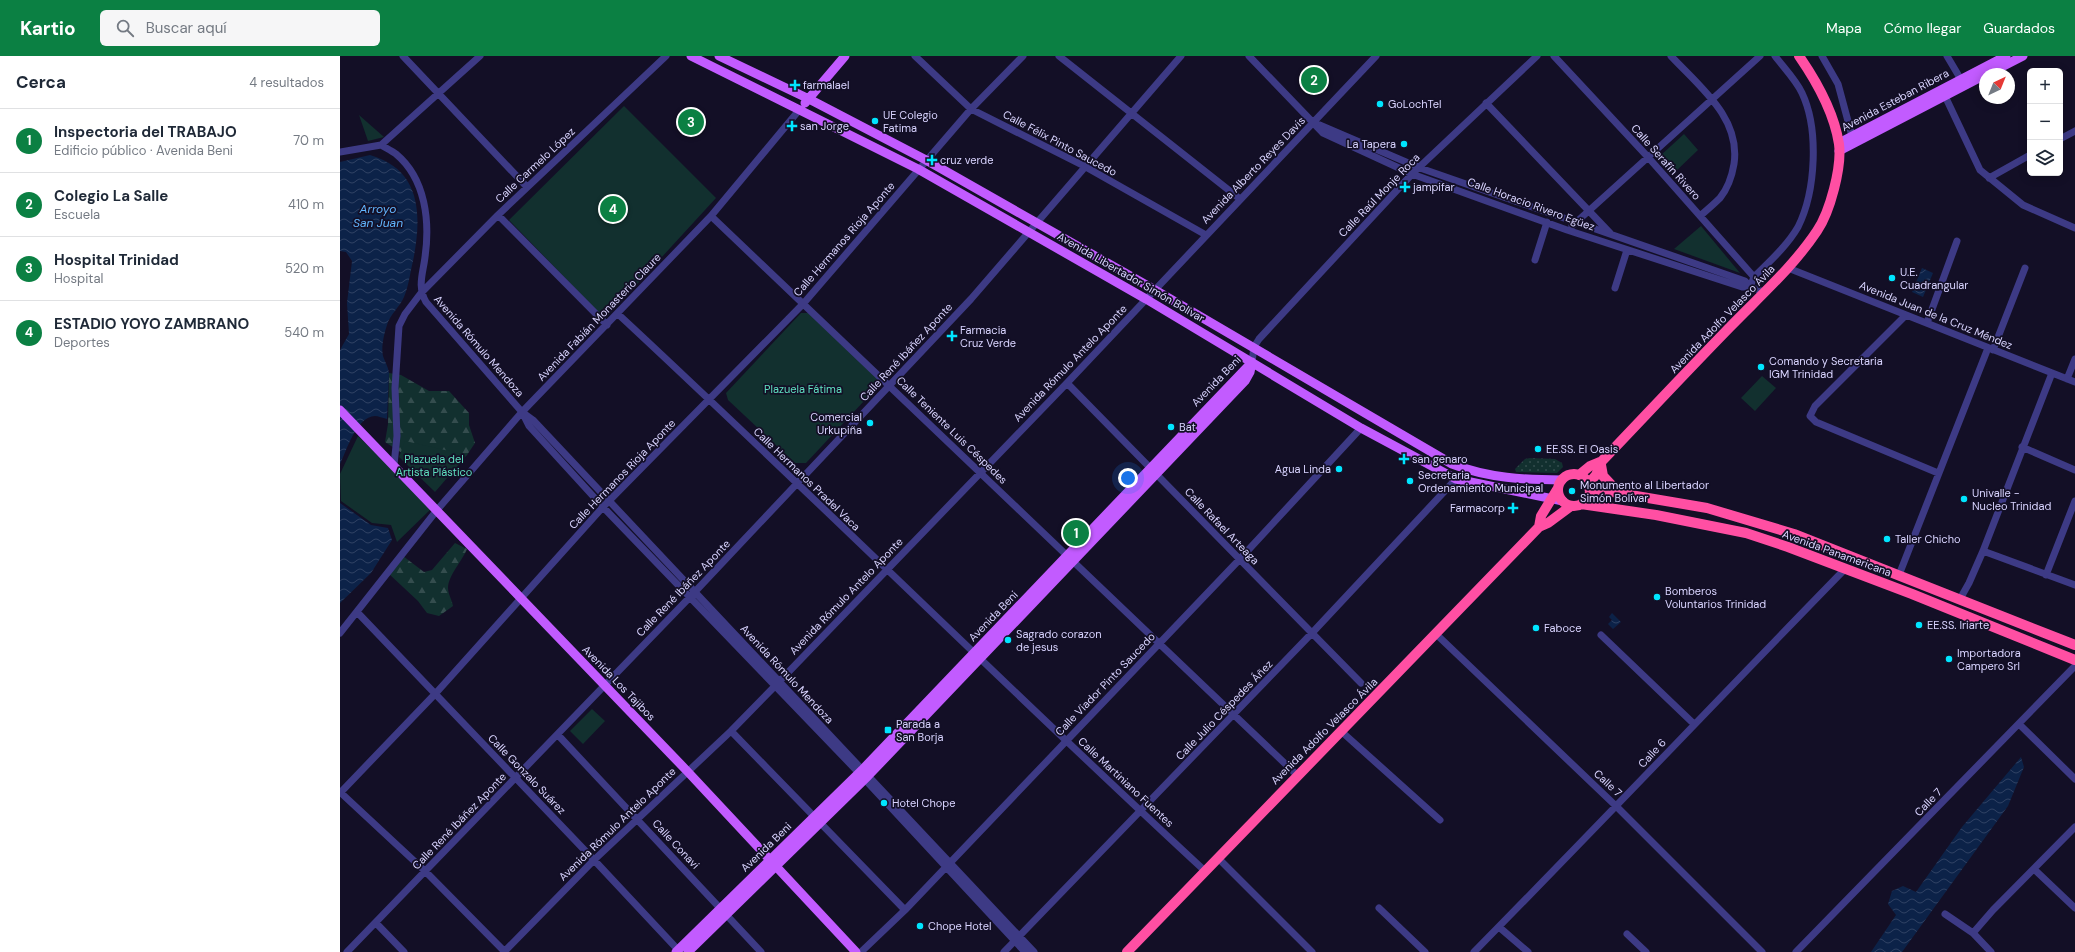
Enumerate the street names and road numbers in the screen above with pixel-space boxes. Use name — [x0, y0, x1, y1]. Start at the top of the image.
street label: Avenida Esteban Ribera — [1839, 66, 1951, 134]
street label: Calle Félix Pinto Saucedo — [1001, 107, 1119, 179]
street label: Avenida Alberto Reyes Davis — [1198, 113, 1308, 227]
street label: Calle Serafín Rivero — [1628, 121, 1704, 203]
street label: Calle Carmelo López — [492, 124, 578, 206]
street label: Calle Raúl Monje Roca — [1335, 150, 1423, 240]
street label: Calle Horacio Rivero Egüez — [1465, 174, 1597, 234]
street label: Calle Hermanos Rioja Aponte — [790, 179, 898, 299]
street label: Avenida Libertador Simón Bolívar — [1055, 229, 1207, 325]
street label: Avenida Fabián Monasterio Claure — [534, 250, 664, 384]
street label: Avenida Adolfo Velasco Ávila — [1666, 262, 1778, 376]
street label: Avenida Juan de la Cruz Méndez — [1857, 278, 2015, 352]
street label: Avenida Rómulo Mendoza — [431, 292, 527, 400]
street label: Calle René Ibáñez Aponte — [857, 300, 955, 404]
street label: Avenida Rómulo Antelo Aponte — [1010, 302, 1130, 424]
street label: Avenida Beni — [1188, 353, 1244, 409]
street label: Calle Teniente Luis Céspedes — [894, 373, 1010, 487]
street label: Calle Hermanos Rioja Aponte — [566, 416, 678, 532]
street label: Calle Hermanos Pradel Vaca — [751, 424, 863, 534]
street label: Calle Rafael Arteaga — [1182, 485, 1262, 567]
street label: Avenida Panamericana — [1781, 527, 1893, 579]
street label: Avenida Rómulo Antelo Aponte — [786, 535, 906, 657]
street label: Calle René Ibáñez Aponte — [633, 537, 733, 639]
street label: Avenida Beni — [965, 588, 1021, 644]
street label: Avenida Rómulo Mendoza — [737, 622, 837, 726]
street label: Calle Viador Pinto Saucedo — [1052, 630, 1158, 738]
street label: Avenida Los Tajibos — [579, 642, 659, 724]
street label: Calle Julio Céspedes Áñez — [1173, 657, 1275, 763]
street label: Avenida Adolfo Velasco Ávila — [1268, 675, 1380, 787]
street label: Calle Gonzalo Suárez — [485, 731, 569, 817]
street label: Calle Martiniano Fuentes — [1075, 734, 1177, 830]
street label: Calle 6 — [1635, 735, 1669, 771]
street label: Avenida Rómulo Antelo Aponte — [556, 764, 678, 884]
street label: Calle 7 — [1591, 766, 1625, 800]
street label: Calle René Ibáñez Aponte — [409, 770, 509, 872]
street label: Calle 7 — [1911, 785, 1945, 819]
street label: Calle Conavi — [649, 816, 703, 872]
street label: Avenida Beni — [738, 819, 794, 875]

